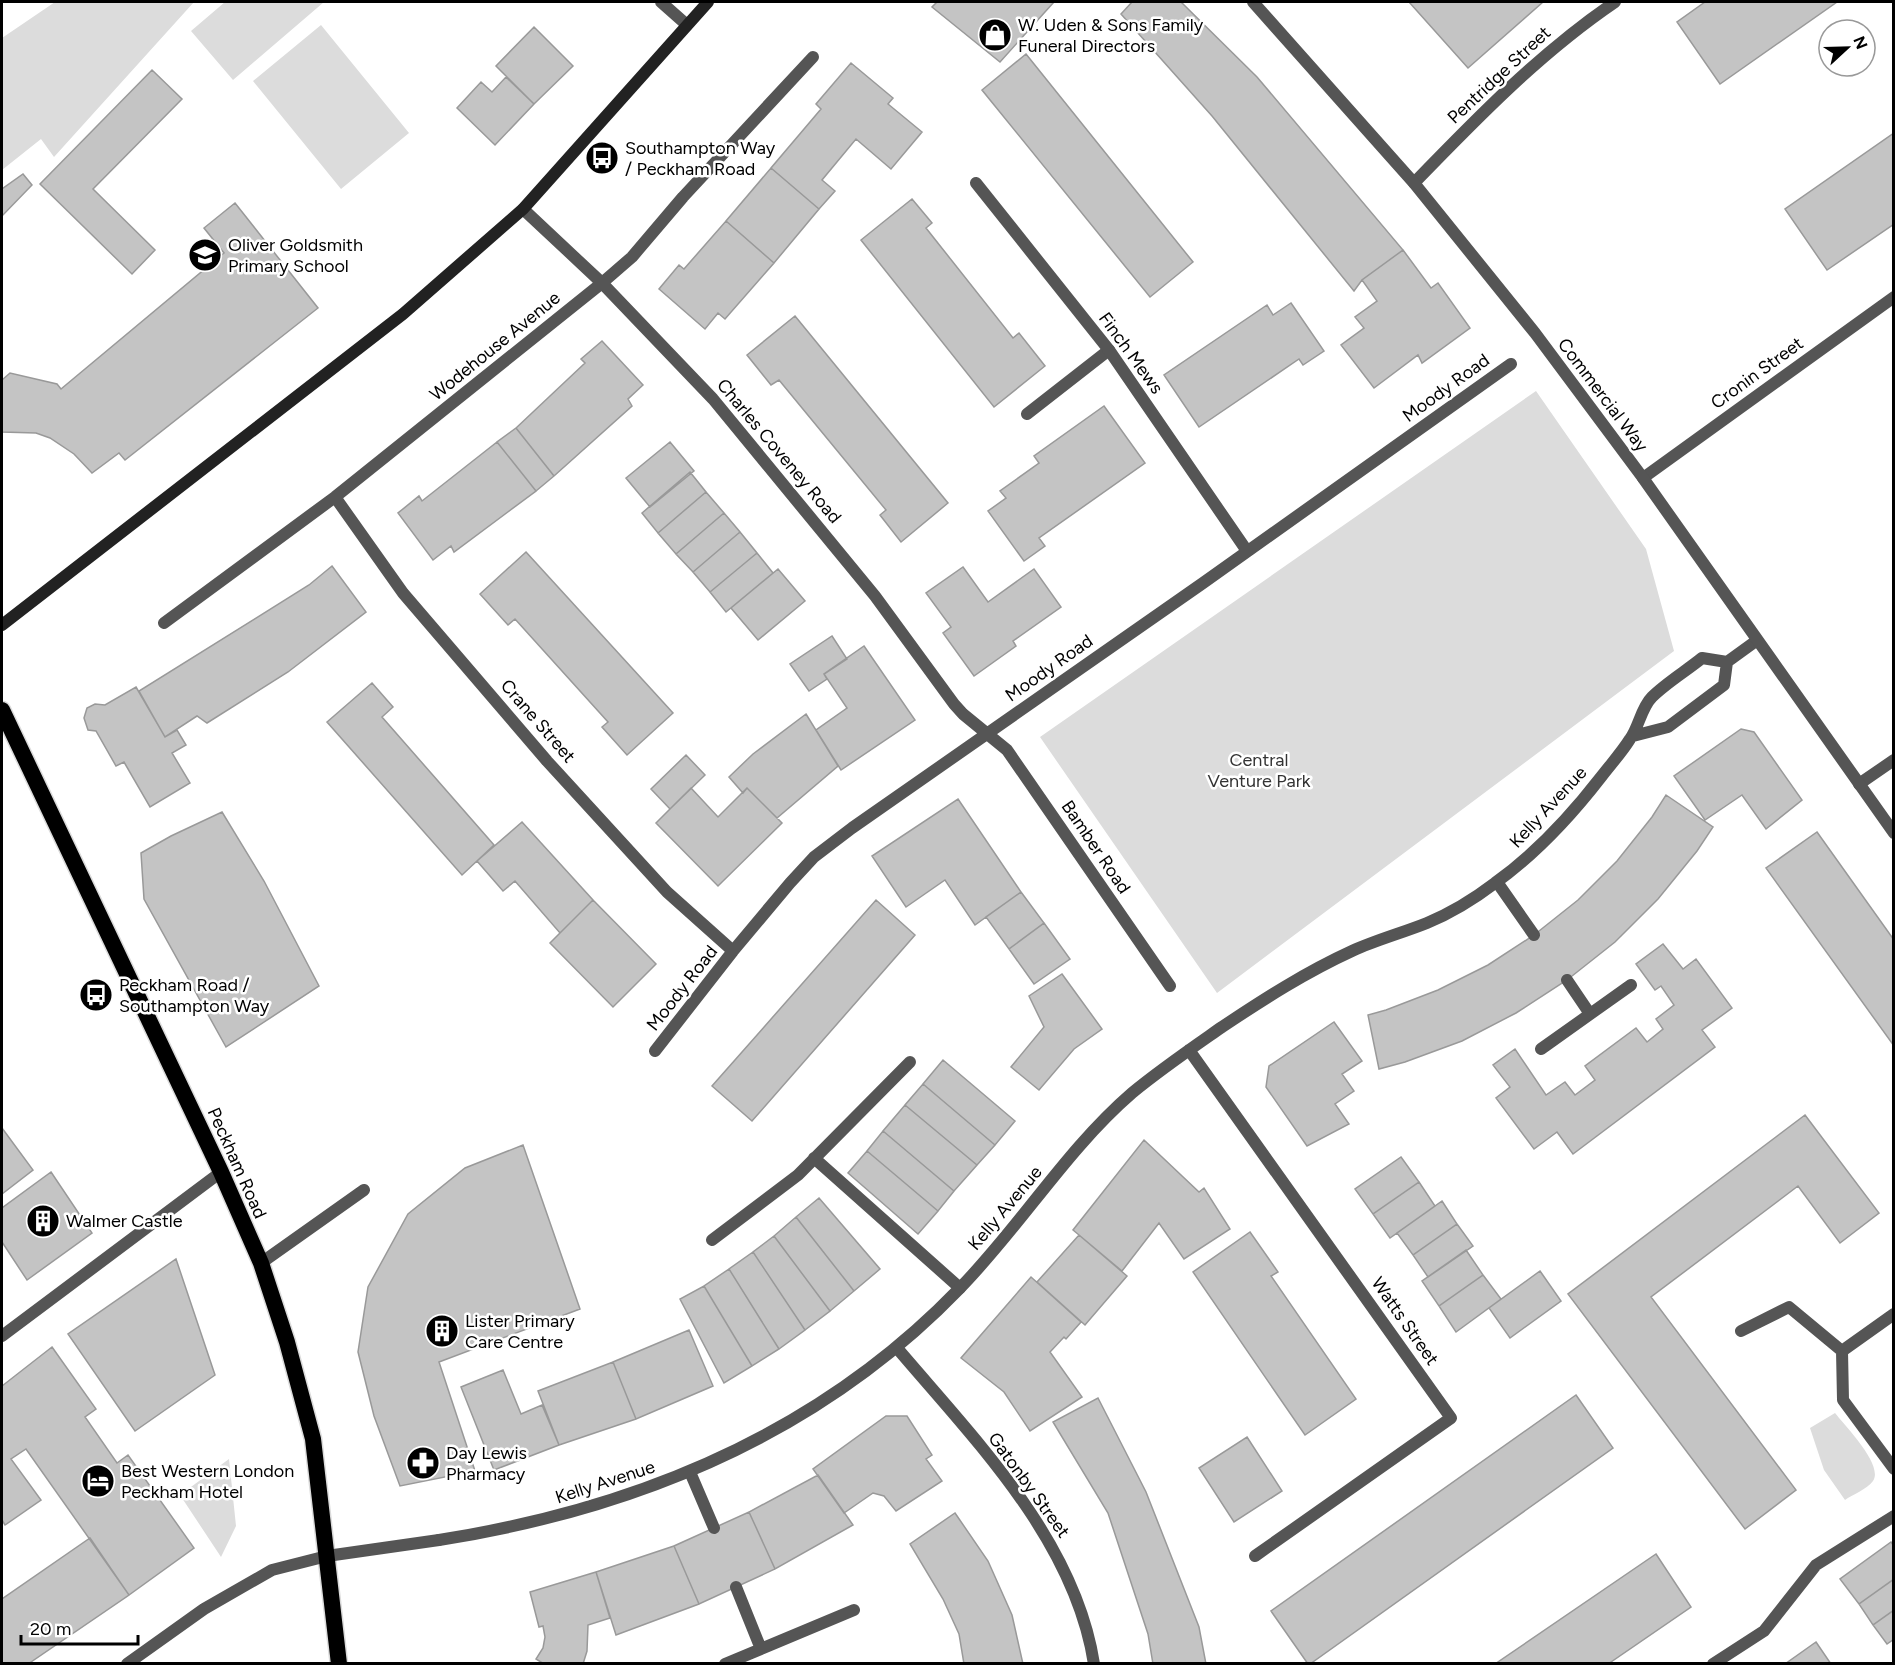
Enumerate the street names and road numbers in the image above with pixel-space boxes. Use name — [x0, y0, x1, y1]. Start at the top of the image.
street label: Pentridge Street — [1443, 21, 1555, 128]
street label: Wodehouse Avenue — [425, 287, 565, 405]
street label: Finch Mews — [1094, 308, 1168, 398]
street label: Cronin Street — [1707, 332, 1808, 414]
street label: Commercial Way — [1553, 334, 1653, 457]
street label: Moody Road — [1398, 349, 1494, 427]
street label: Charles Coveney Road — [712, 374, 846, 528]
street label: Moody Road — [1001, 630, 1097, 706]
street label: Crane Street — [496, 675, 580, 767]
street label: Kelly Avenue — [1505, 762, 1591, 852]
street label: Bamber Road — [1057, 796, 1135, 898]
street label: Moody Road — [642, 941, 722, 1035]
street label: Peckham Road — [203, 1104, 271, 1222]
street label: Kelly Avenue — [963, 1161, 1047, 1255]
street label: Watts Street — [1367, 1273, 1444, 1369]
street label: Gatonby Street — [983, 1428, 1075, 1542]
street label: Kelly Avenue — [552, 1456, 658, 1508]

